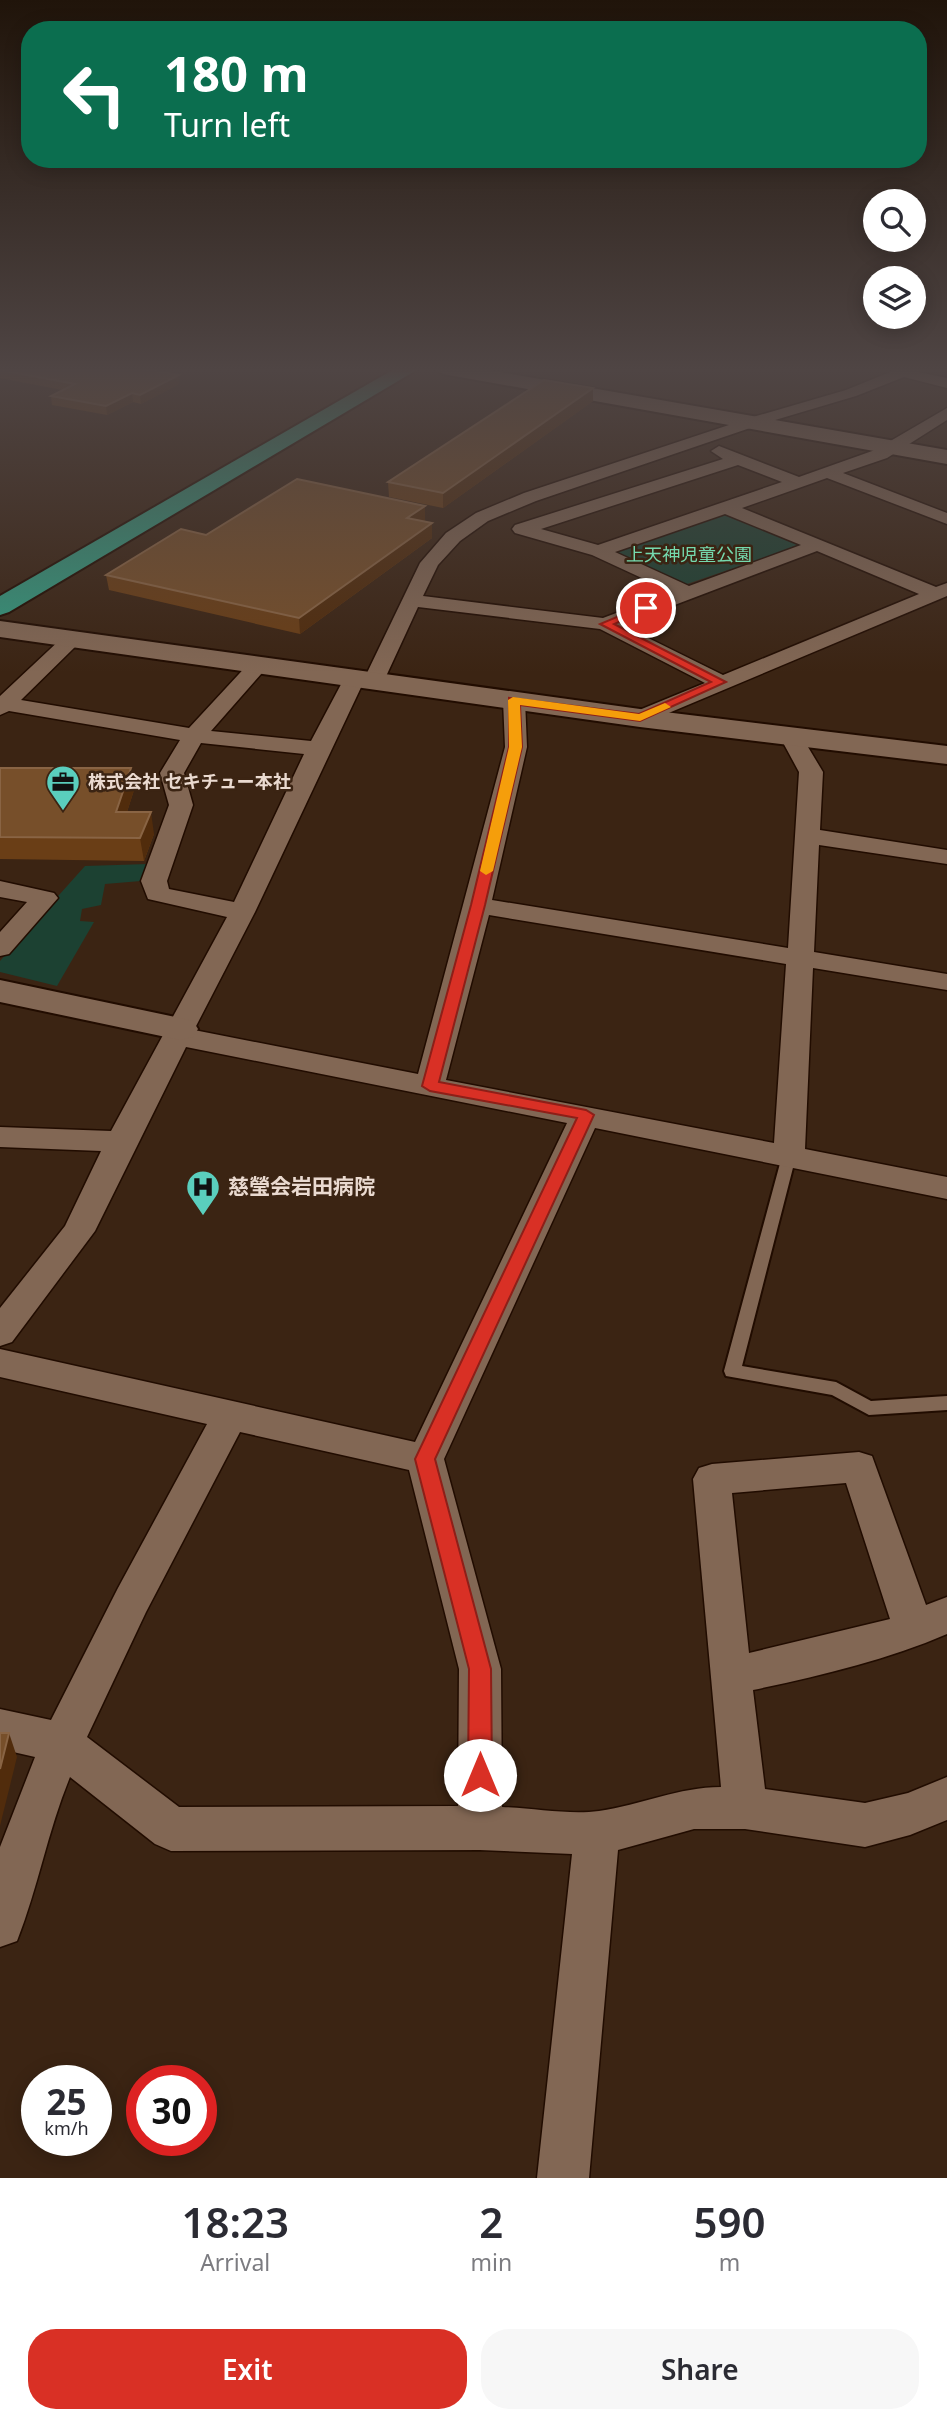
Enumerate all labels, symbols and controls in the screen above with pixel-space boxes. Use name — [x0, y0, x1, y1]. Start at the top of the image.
text: 180 m — [164, 40, 309, 106]
icon: left — [49, 49, 140, 140]
text: Turn left — [164, 103, 290, 146]
map controls — [863, 189, 926, 329]
button: search — [863, 189, 926, 252]
button: layers — [863, 266, 926, 329]
park label: 上天神児童公園 — [626, 542, 752, 566]
pin — [616, 578, 676, 638]
icon: arrive — [627, 589, 665, 627]
office icon: 株式会社 セキチュー本社 — [44, 763, 82, 812]
place label: 株式会社 セキチュー本社 — [88, 769, 291, 793]
hospital icon: 慈瑩会岩田病院 — [184, 1168, 222, 1217]
place label: 慈瑩会岩田病院 — [228, 1172, 375, 1200]
position arrow — [443, 1738, 517, 1812]
speed limit sign: 30 — [126, 2065, 217, 2156]
text: 25 — [46, 2078, 87, 2125]
text: km/h — [44, 2116, 89, 2140]
text: 18:23 — [181, 2193, 289, 2250]
text: 2 — [479, 2193, 503, 2250]
text: 590 — [694, 2193, 766, 2250]
text: Arrival — [200, 2246, 270, 2278]
text: min — [470, 2246, 512, 2278]
text: m — [719, 2246, 740, 2278]
button: Exit — [28, 2329, 467, 2409]
button: Share — [481, 2329, 919, 2409]

